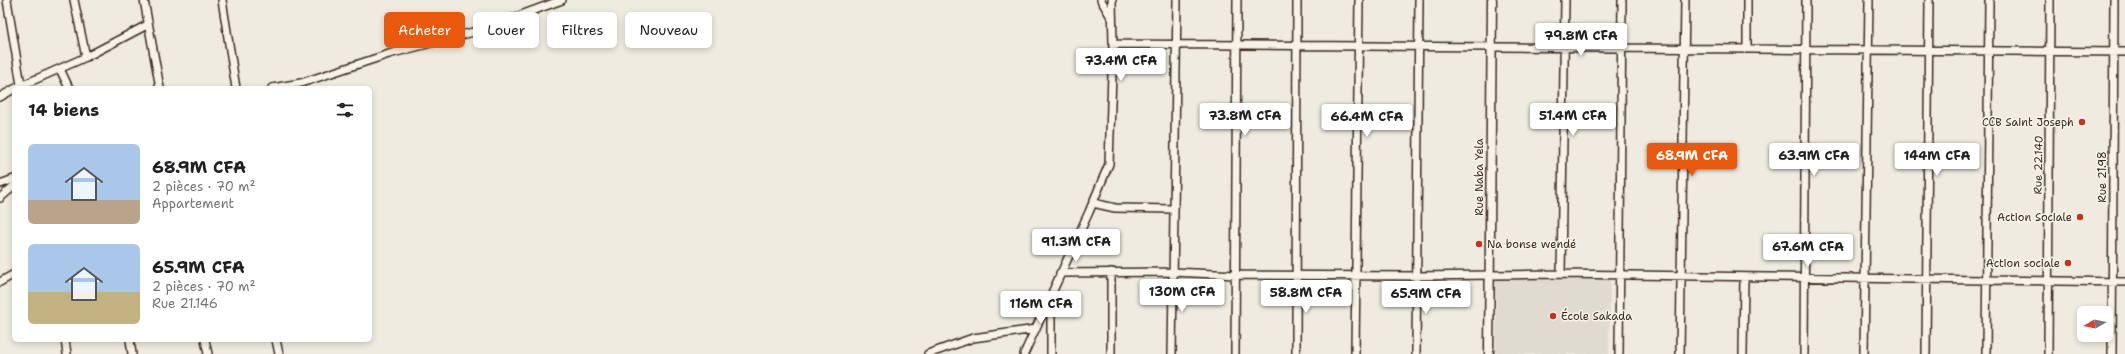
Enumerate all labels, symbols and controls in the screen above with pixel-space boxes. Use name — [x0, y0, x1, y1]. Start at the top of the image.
chip: Acheter — [384, 12, 465, 48]
chip: Louer — [473, 12, 539, 48]
chip: Filtres — [547, 12, 617, 48]
chip: Nouveau — [625, 12, 712, 48]
pin: 79.8M CFA — [1535, 23, 1627, 57]
text: 79.8M CFA — [1544, 27, 1618, 44]
pin: 73.4M CFA — [1075, 48, 1167, 82]
text: 73.4M CFA — [1085, 52, 1157, 69]
text: 14 biens — [28, 99, 99, 121]
icon: filters — [334, 99, 356, 121]
pin: 73.8M CFA — [1199, 103, 1291, 137]
pin: 51.4M CFA — [1527, 103, 1619, 137]
pin: 66.4M CFA — [1321, 104, 1413, 138]
text: 73.8M CFA — [1209, 107, 1282, 124]
text: 51.4M CFA — [1539, 107, 1607, 124]
text: 66.4M CFA — [1330, 108, 1404, 125]
place label: CCB Saint Joseph — [1982, 115, 2074, 130]
marker: CCB Saint Joseph — [2077, 117, 2087, 127]
street label: Rue 22.140 — [2030, 135, 2047, 195]
street label: Rue Naba Yela — [1472, 138, 1487, 216]
pin: 68.9M CFA — [1646, 143, 1738, 177]
pin: 63.9M CFA — [1768, 143, 1860, 177]
pin: 144M CFA — [1896, 143, 1978, 177]
text: 68.9M CFA — [1656, 147, 1728, 164]
text: 63.9M CFA — [1778, 147, 1850, 164]
text: 144M CFA — [1904, 147, 1970, 164]
street label: Rue 21.98 — [2095, 151, 2110, 203]
text: 68.9M CFA — [152, 156, 246, 178]
icon: home — [60, 160, 108, 208]
text: 2 pièces · 70 m² — [152, 178, 255, 195]
text: Appartement — [152, 195, 234, 212]
place label: Action Sociale — [1997, 210, 2072, 225]
marker: Action Sociale — [2075, 212, 2085, 222]
pin: 91.3M CFA — [1030, 229, 1122, 263]
text: 91.3M CFA — [1041, 233, 1111, 250]
pin: 67.6M CFA — [1762, 234, 1854, 268]
place label: Na bonse wendé — [1487, 237, 1576, 252]
text: 67.6M CFA — [1772, 238, 1844, 255]
marker: Na bonse wendé — [1474, 239, 1484, 249]
text: 65.9M CFA — [152, 256, 245, 278]
place label: Action sociale — [1986, 256, 2060, 271]
marker: Action sociale — [2063, 258, 2073, 268]
icon: home — [60, 260, 108, 308]
text: 2 pièces · 70 m² — [152, 278, 255, 295]
pin: 130M CFA — [1141, 279, 1223, 313]
pin: 58.8M CFA — [1260, 280, 1352, 314]
pin: 65.9M CFA — [1380, 281, 1472, 315]
text: 130M CFA — [1149, 283, 1215, 300]
text: 58.8M CFA — [1270, 284, 1342, 301]
text: 65.9M CFA — [1391, 285, 1461, 302]
pin: 116M CFA — [1000, 291, 1082, 325]
text: Rue 21.146 — [152, 295, 218, 312]
text: 116M CFA — [1009, 295, 1073, 312]
north arrow — [2077, 306, 2113, 342]
map controls — [2077, 306, 2113, 342]
place label: École Sakada — [1561, 308, 1632, 324]
marker: École Sakada — [1548, 311, 1558, 321]

